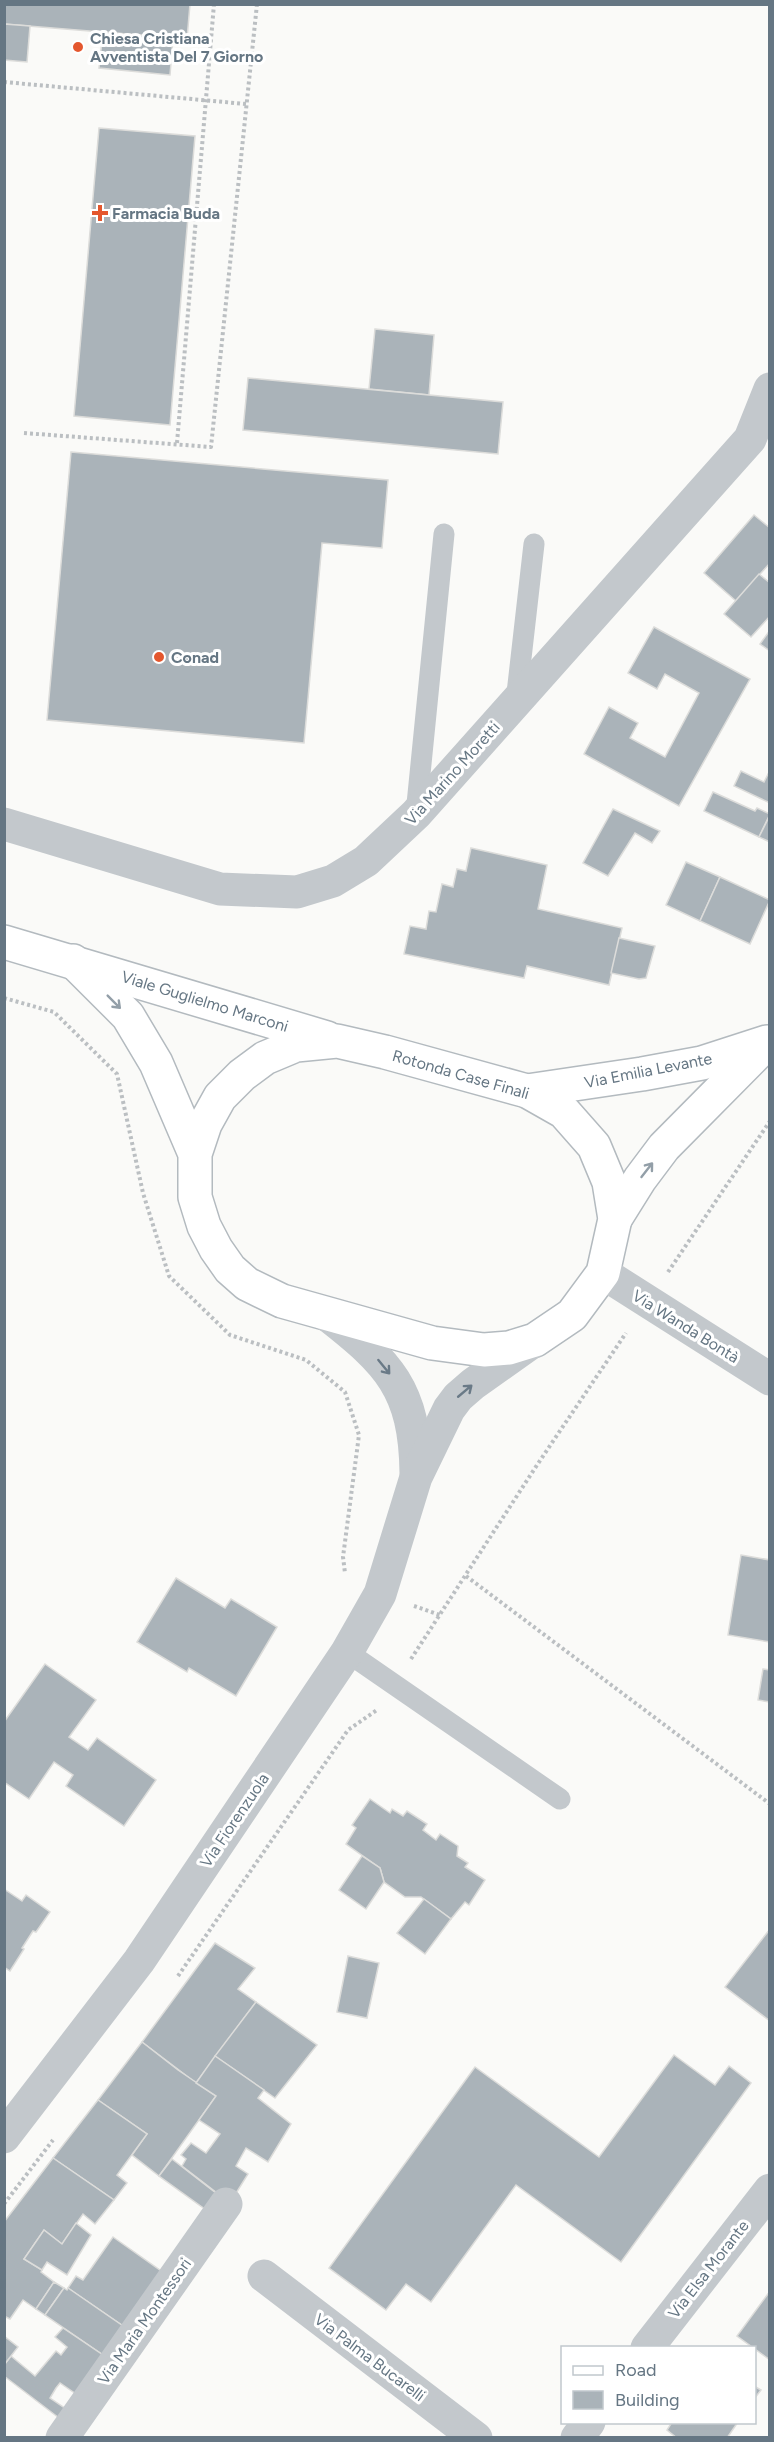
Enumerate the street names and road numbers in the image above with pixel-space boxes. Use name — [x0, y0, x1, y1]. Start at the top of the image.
street label: Via Marino Moretti — [401, 718, 504, 829]
street label: Viale Guglielmo Marconi — [119, 967, 291, 1036]
street label: Rotonda Case Finali — [390, 1046, 532, 1103]
street label: Via Emilia Levante — [583, 1049, 714, 1092]
street label: Via Wanda Bontà — [629, 1286, 743, 1367]
street label: Via Fiorenzuola — [196, 1770, 273, 1871]
street label: Via Elsa Morante — [664, 2216, 753, 2322]
street label: Via Maria Montessori — [94, 2255, 195, 2388]
street label: Via Palma Bucarelli — [311, 2310, 429, 2405]

